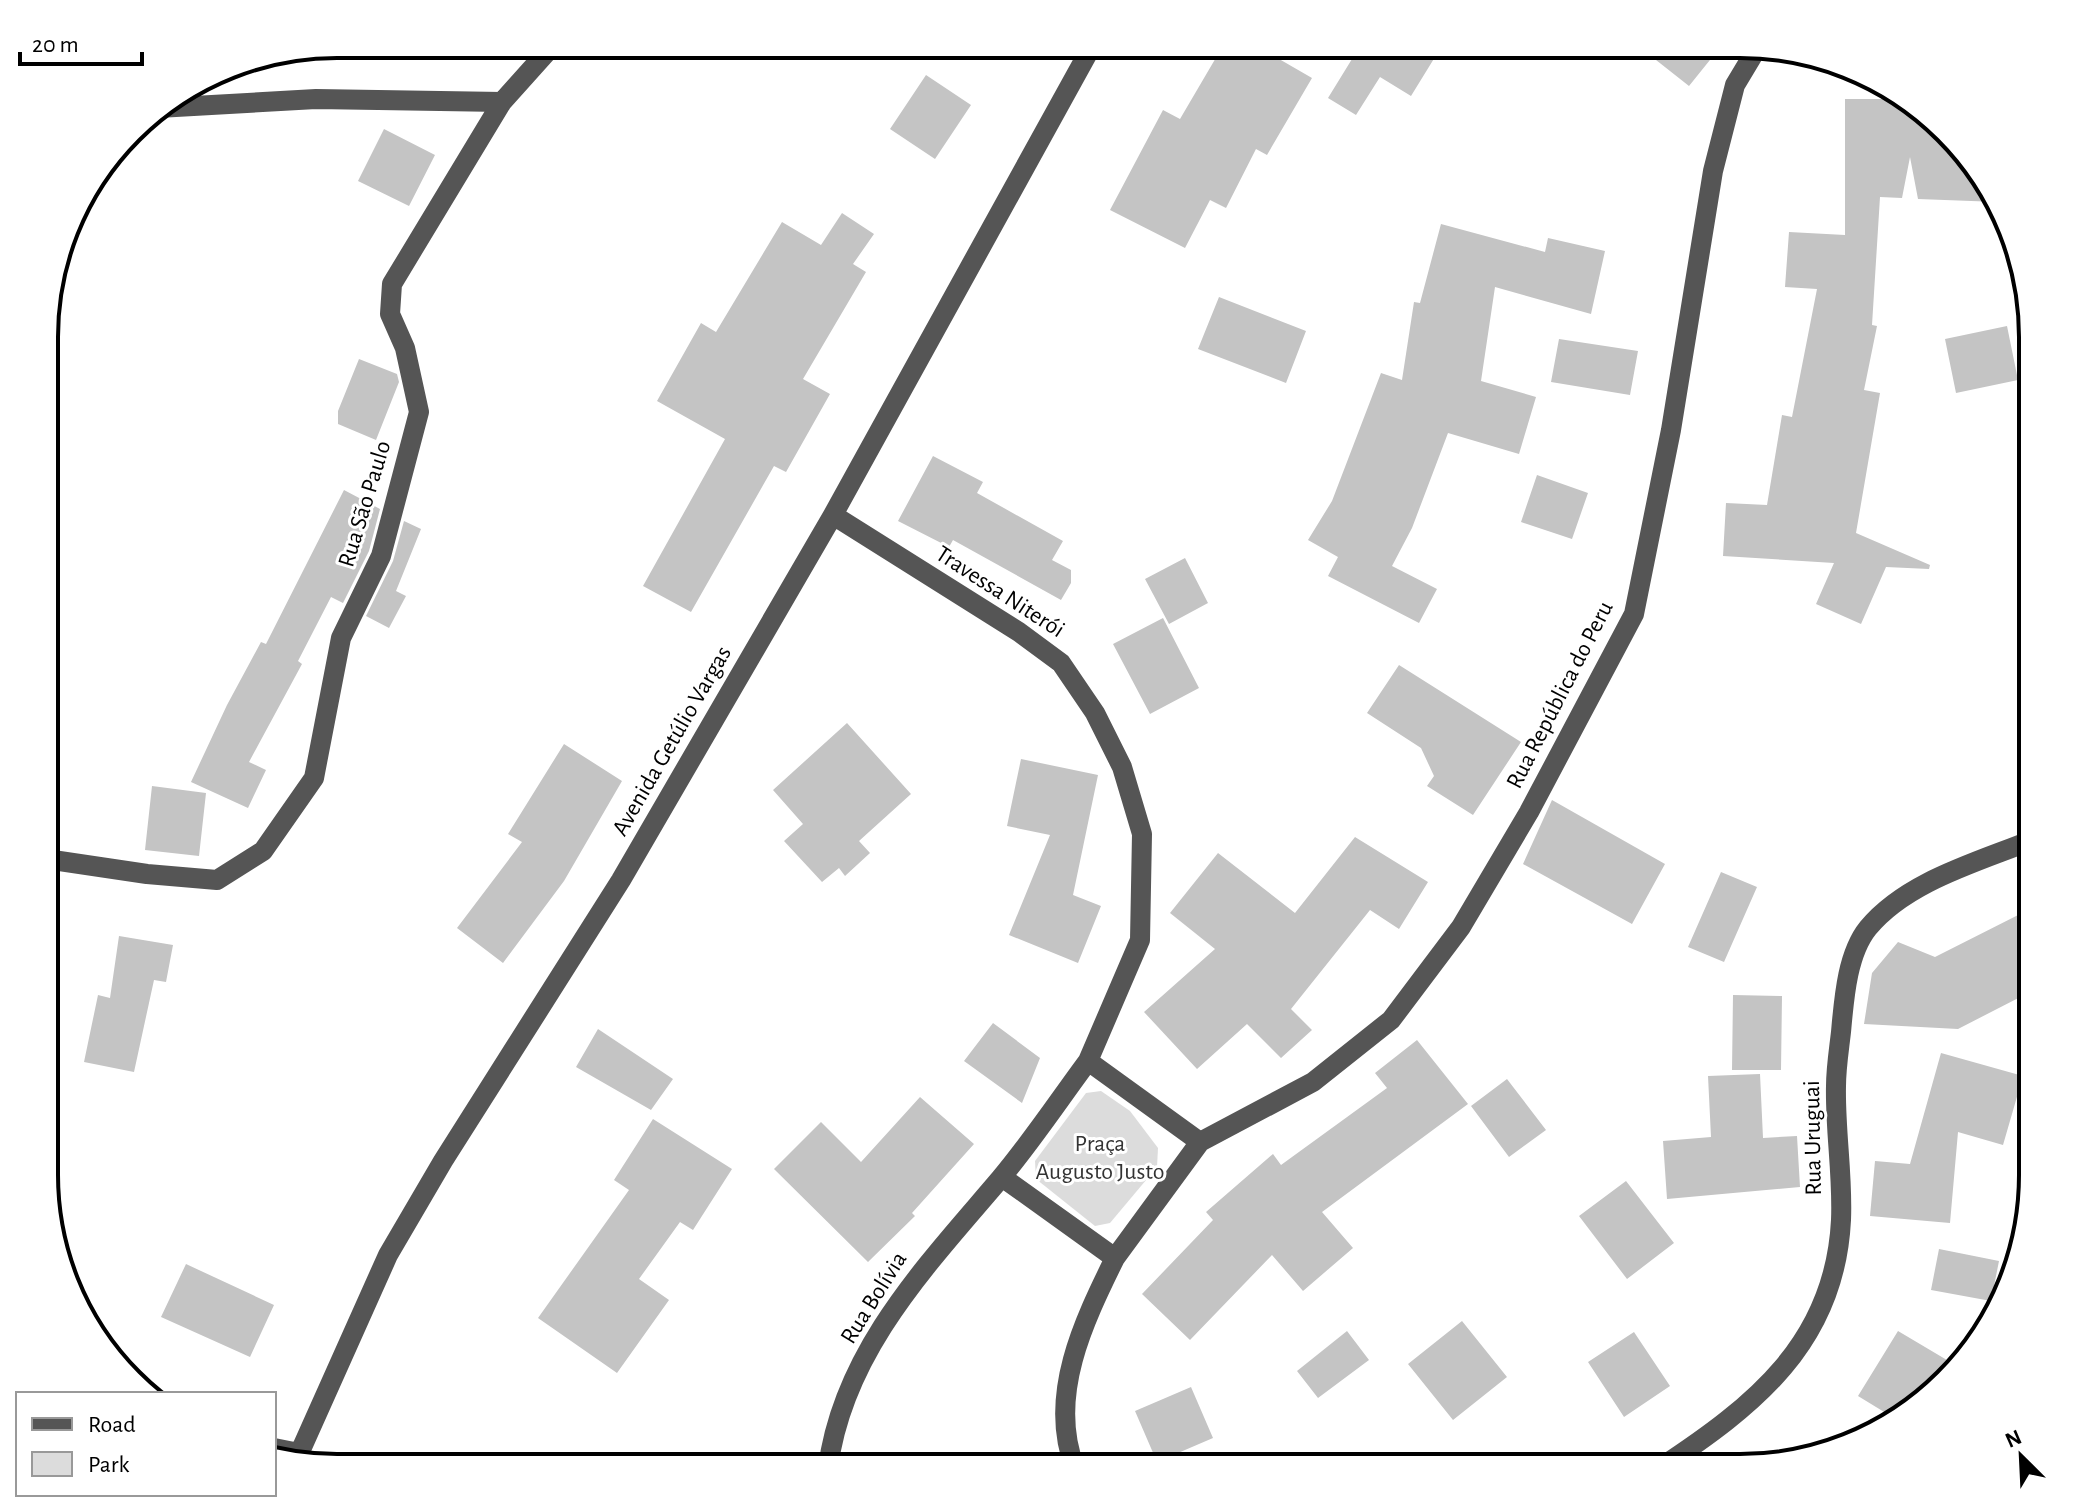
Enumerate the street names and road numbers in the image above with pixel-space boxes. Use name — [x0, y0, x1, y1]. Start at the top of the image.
street label: Rua São Paulo — [334, 438, 396, 570]
street label: Travessa Niterói — [931, 542, 1069, 642]
street label: Rua República do Peru — [1502, 597, 1618, 793]
street label: Avenida Getúlio Vargas — [608, 642, 736, 840]
street label: Rua Uruguai — [1800, 1080, 1826, 1196]
street label: Rua Bolívia — [836, 1248, 912, 1348]

